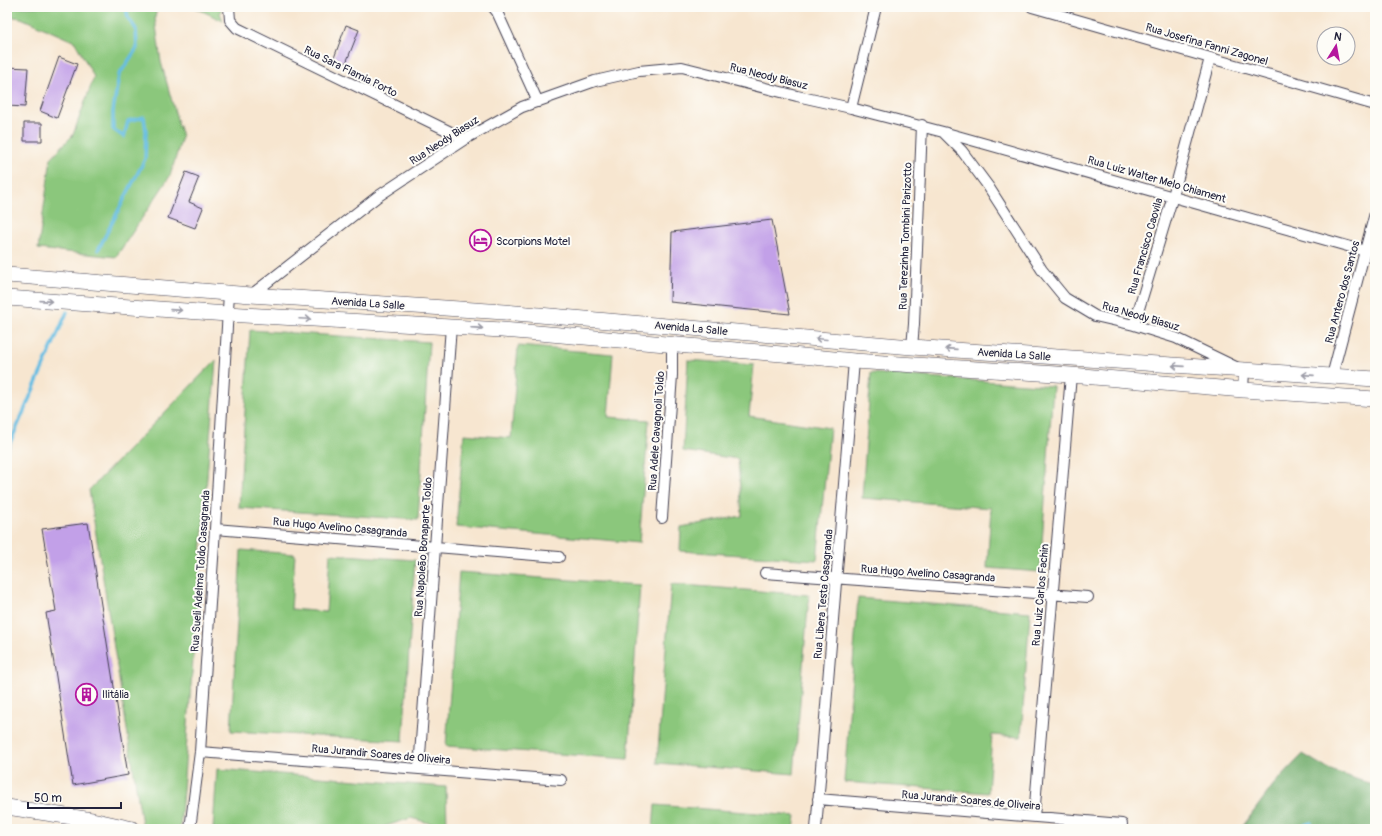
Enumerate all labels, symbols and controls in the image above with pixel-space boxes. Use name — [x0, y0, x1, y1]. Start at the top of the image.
street label: Rua Josefina Fanni Zagonel — [1144, 21, 1270, 68]
north arrow — [1316, 26, 1356, 66]
text: N — [1333, 30, 1343, 44]
street label: Rua Sara Flamia Porto — [302, 43, 400, 100]
street label: Rua Neody Biasuz — [729, 61, 809, 93]
street label: Rua Neody Biasuz — [407, 113, 482, 168]
street label: Rua Luiz Walter Melo Chiament — [1086, 153, 1228, 206]
street label: Rua Terezinha Tombini Parizotto — [896, 162, 915, 310]
street label: Rua Francisco Caovila — [1125, 196, 1165, 296]
hotel icon: Scorpions Motel — [468, 228, 494, 254]
place label: Scorpions Motel — [496, 235, 570, 248]
street label: Rua Antero dos Santos — [1323, 239, 1362, 345]
street label: Avenida La Salle — [331, 294, 406, 313]
one-way arrow — [39, 297, 52, 304]
street label: Rua Neody Biasuz — [1101, 299, 1181, 334]
one-way arrow — [169, 307, 182, 314]
one-way arrow — [298, 315, 311, 322]
street label: Avenida La Salle — [654, 319, 729, 338]
one-way arrow — [470, 325, 483, 332]
one-way arrow — [815, 336, 828, 343]
street label: Avenida La Salle — [977, 345, 1052, 364]
one-way arrow — [945, 346, 958, 353]
one-way arrow — [1172, 363, 1185, 370]
street label: Rua Adele Cavagnoli Toldo — [646, 371, 667, 491]
one-way arrow — [1302, 371, 1315, 379]
street label: Rua Napoleão Bonaparte Toldo — [412, 477, 435, 617]
street label: Rua Sueli Adelma Toldo Casagranda — [188, 490, 213, 652]
street label: Rua Hugo Avelino Casagranda — [272, 515, 408, 540]
street label: Rua Libera Testa Casagranda — [811, 528, 836, 660]
street label: Rua Luiz Carlos Fachin — [1030, 543, 1051, 647]
street label: Rua Hugo Avelino Casagranda — [860, 562, 996, 585]
building icon: Ilitália — [74, 681, 100, 707]
place label: Ilitália — [102, 688, 129, 701]
street label: Rua Jurandir Soares de Oliveira — [311, 742, 451, 767]
scale bar — [28, 784, 121, 810]
street label: Rua Jurandir Soares de Oliveira — [901, 788, 1041, 813]
text: 50 m — [34, 791, 62, 806]

